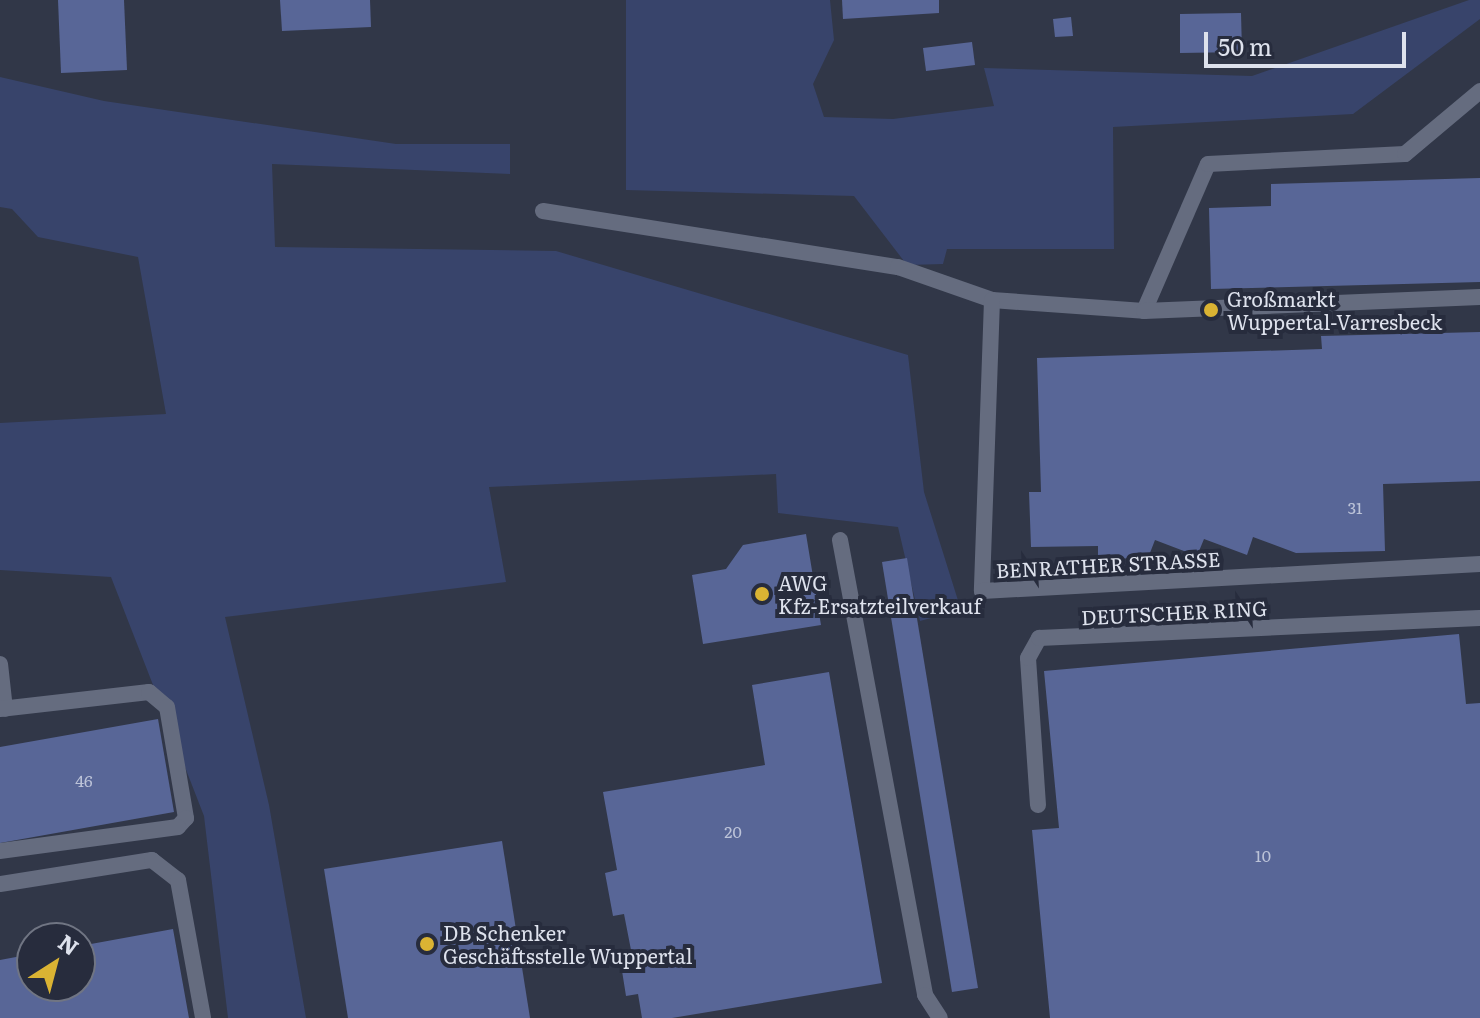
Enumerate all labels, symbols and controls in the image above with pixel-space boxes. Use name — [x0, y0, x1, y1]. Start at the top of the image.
scale bar — [1208, 16, 1410, 66]
text: 50 m — [1218, 28, 1272, 63]
place label: Großmarkt Wuppertal-Varresbeck — [1227, 286, 1442, 333]
marker: Großmarkt Wuppertal-Varresbeck — [1202, 301, 1220, 319]
house number: 31 — [1347, 497, 1363, 517]
street label: BENRATHER STRASSE — [995, 546, 1221, 582]
place label: AWG Kfz-Ersatzteilverkauf — [778, 570, 981, 617]
marker: AWG Kfz-Ersatzteilverkauf — [753, 585, 771, 603]
street label: DEUTSCHER RING — [1080, 595, 1268, 629]
house number: 46 — [75, 770, 93, 790]
house number: 20 — [724, 821, 742, 841]
house number: 10 — [1255, 845, 1271, 865]
place label: DB Schenker Geschäftsstelle Wuppertal — [443, 920, 692, 967]
north arrow — [16, 922, 96, 1002]
text: N — [52, 925, 86, 963]
marker: DB Schenker Geschäftsstelle Wuppertal — [418, 935, 436, 953]

